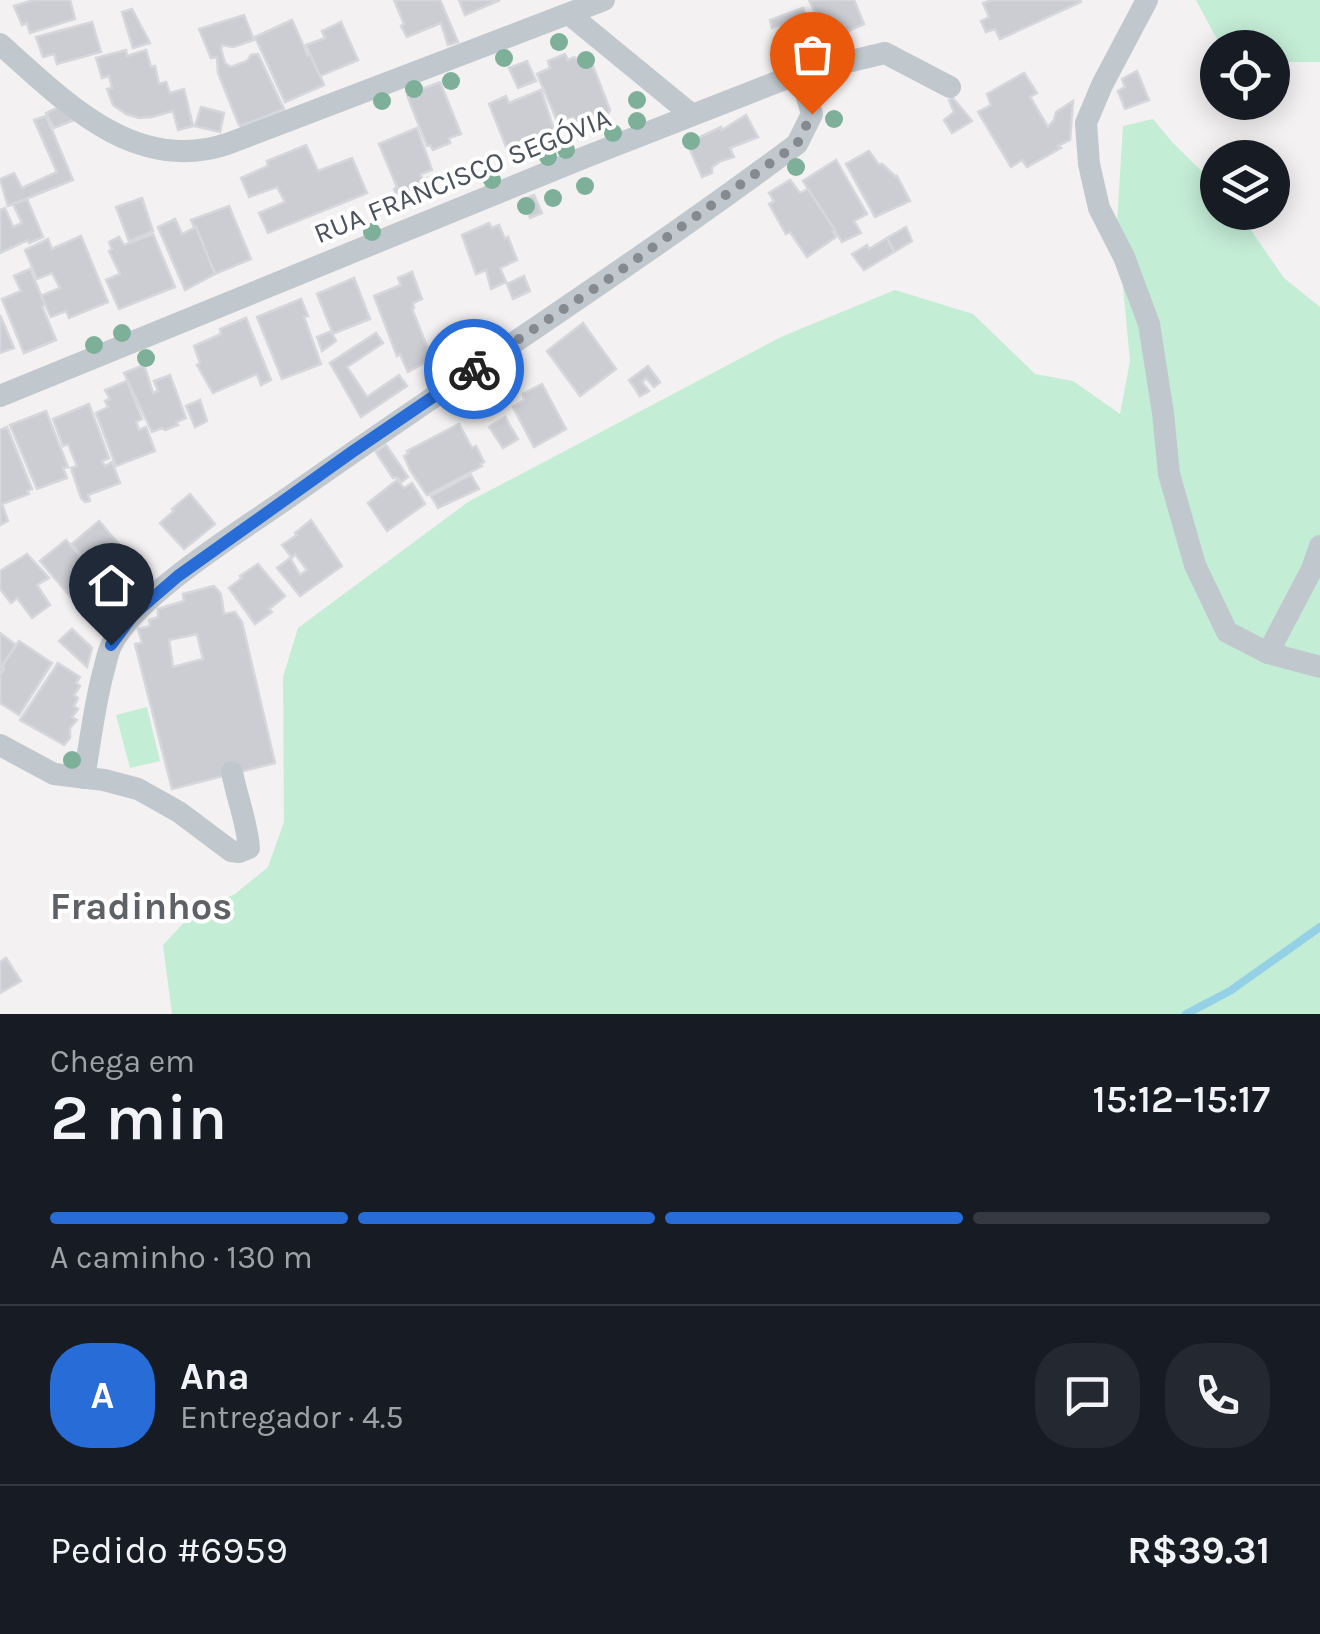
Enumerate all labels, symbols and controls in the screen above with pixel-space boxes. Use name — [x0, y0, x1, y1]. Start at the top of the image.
pin — [770, 12, 855, 115]
icon: bag — [785, 27, 840, 82]
map controls — [1200, 30, 1290, 230]
button: locate — [1200, 30, 1290, 120]
street label: RUA FRANCISCO SEGÓVIA — [309, 101, 615, 250]
button: layers — [1200, 140, 1290, 230]
courier — [424, 319, 524, 419]
icon: bike — [447, 342, 502, 397]
pin — [69, 543, 154, 646]
icon: home — [84, 558, 139, 613]
district label: Fradinhos — [50, 884, 232, 929]
text: Chega em — [50, 1043, 195, 1080]
text: 15:12–15:17 — [1093, 1077, 1270, 1122]
text: 2 min — [50, 1079, 227, 1155]
text: A caminho · 130 m — [50, 1239, 313, 1276]
button: chat — [1035, 1343, 1140, 1448]
button: phone — [1165, 1343, 1270, 1448]
text: Ana — [180, 1354, 250, 1399]
text: A — [91, 1373, 114, 1418]
text: Entregador · 4.5 — [180, 1399, 404, 1436]
text: Pedido #6959 — [50, 1528, 288, 1573]
text: R$39.31 — [1127, 1528, 1270, 1573]

